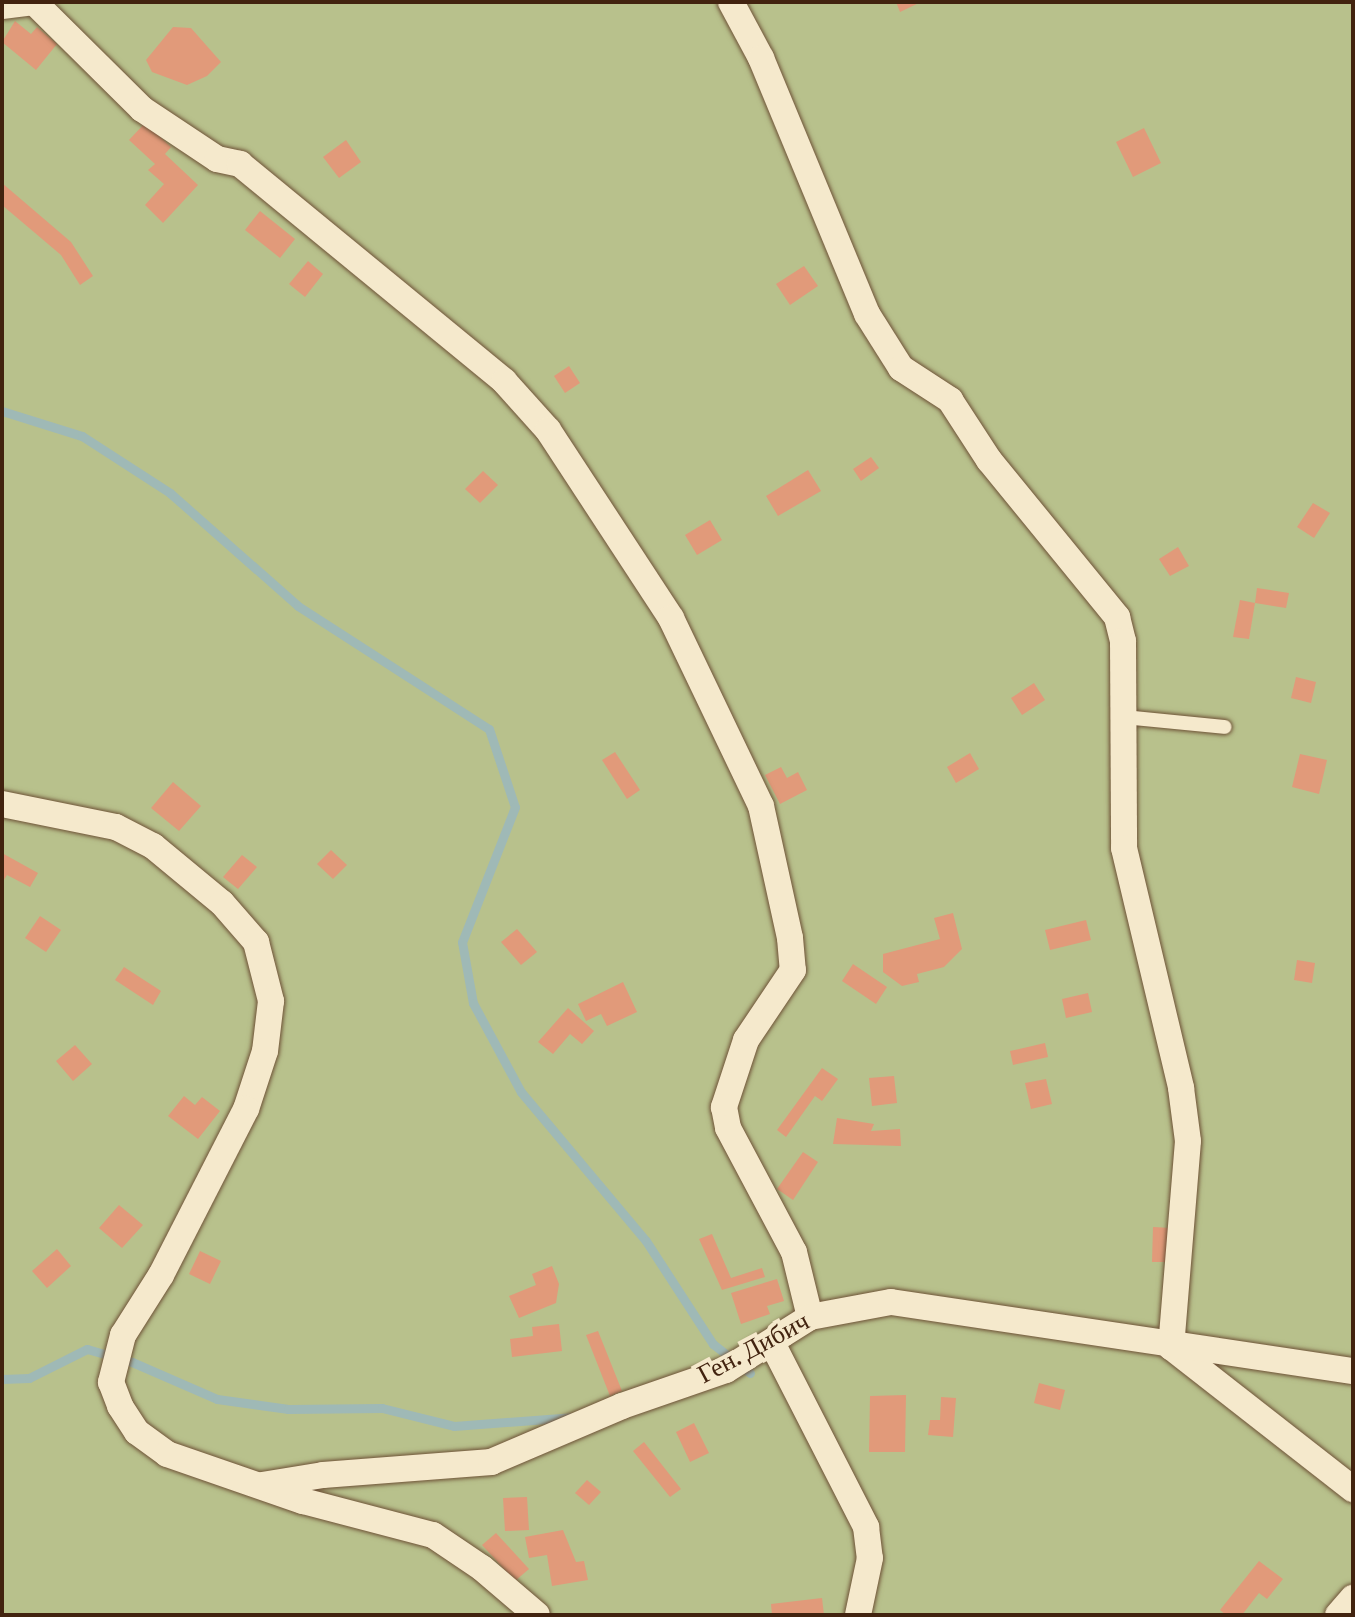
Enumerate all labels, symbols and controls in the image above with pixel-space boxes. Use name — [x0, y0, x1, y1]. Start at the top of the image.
street label: Ген. Дибич — [693, 1307, 815, 1391]

